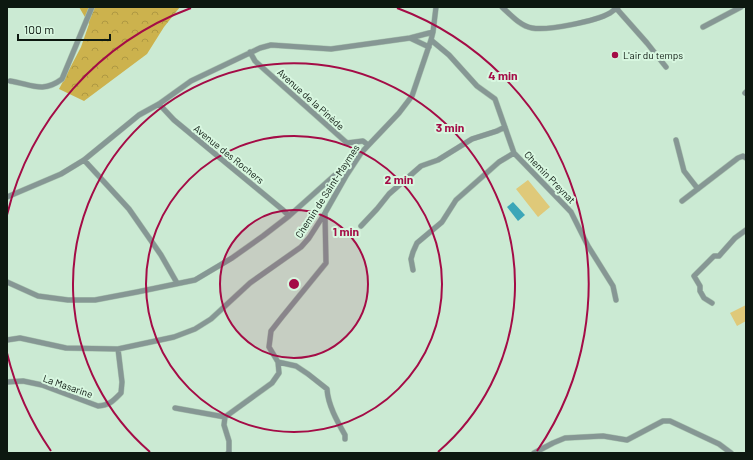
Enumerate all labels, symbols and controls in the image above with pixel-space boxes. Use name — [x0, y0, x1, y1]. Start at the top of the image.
scale bar — [18, 16, 110, 42]
text: 100 m — [24, 22, 54, 36]
place label: L'air du temps — [623, 49, 683, 61]
marker: L'air du temps — [610, 50, 620, 60]
street label: Avenue de la Pinède — [275, 66, 347, 132]
text: 4 min — [488, 68, 518, 82]
text: 3 min — [436, 120, 464, 134]
street label: Avenue des Rochers — [191, 122, 267, 186]
street label: Chemin de Saint-Maymes — [292, 142, 362, 240]
street label: Chemin Preynat — [522, 148, 578, 206]
text: 2 min — [385, 172, 413, 186]
text: 1 min — [333, 224, 359, 238]
centre of rings — [287, 277, 301, 291]
street label: La Masarine — [42, 372, 94, 400]

